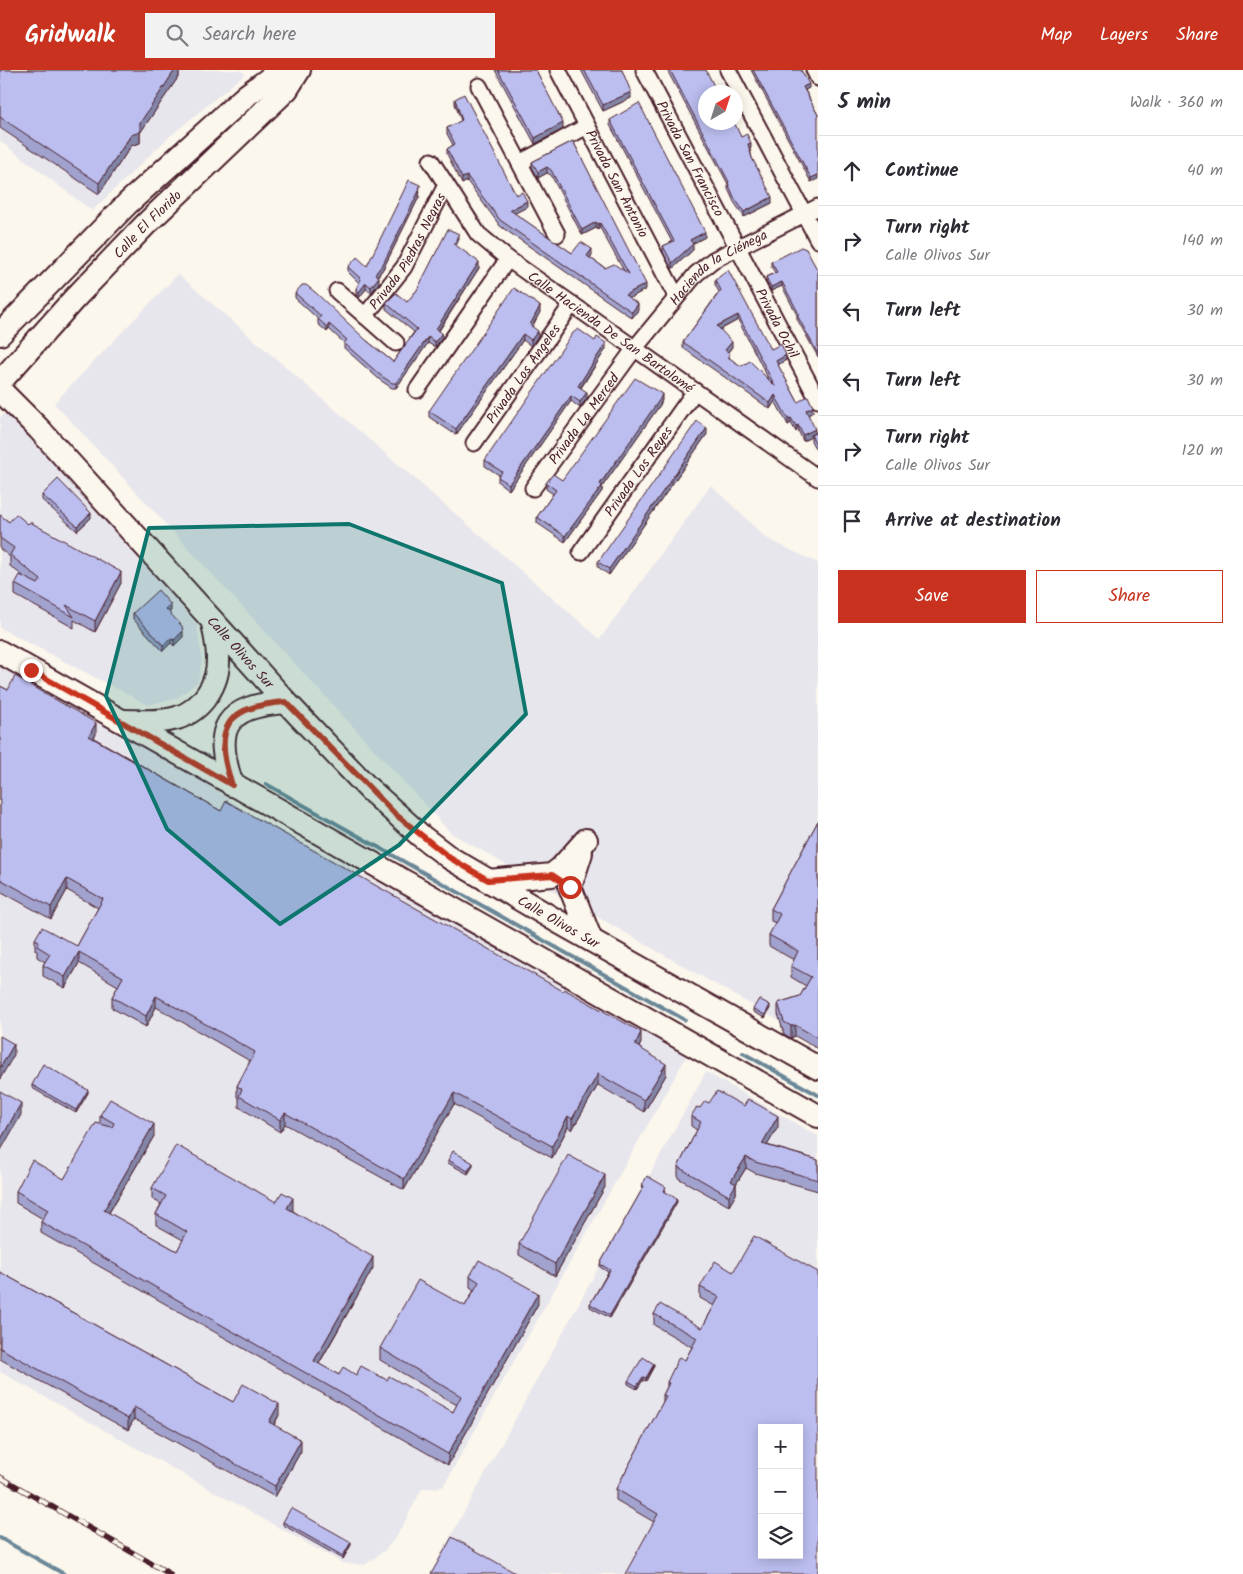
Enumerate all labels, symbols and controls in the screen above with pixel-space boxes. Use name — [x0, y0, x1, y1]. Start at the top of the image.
search box — [145, 13, 495, 58]
text: Gridwalk — [25, 16, 115, 55]
text: Search here — [203, 20, 296, 50]
icon: search — [163, 21, 191, 49]
text: Map — [1041, 21, 1072, 50]
text: Layers — [1100, 21, 1148, 50]
text: Share — [1176, 21, 1218, 50]
north arrow — [698, 85, 743, 130]
text: 5 min — [838, 86, 891, 119]
text: Walk · 360 m — [1130, 90, 1223, 115]
street label: Privada San Francisco — [650, 97, 729, 221]
street label: Privada San Antonio — [579, 126, 654, 242]
text: Continue — [885, 156, 958, 186]
icon: ahead — [838, 157, 866, 185]
text: 40 m — [1187, 158, 1223, 183]
street label: Calle El Florido — [108, 185, 187, 264]
street label: Privada Piedras Negras — [364, 189, 452, 315]
text: Turn right — [885, 213, 970, 243]
street label: Hacienda la Ciénega — [664, 224, 771, 311]
icon: right — [838, 227, 866, 255]
text: 140 m — [1182, 228, 1223, 253]
text: Calle Olivos Sur — [885, 243, 990, 268]
street label: Calle Hacienda De San Bartolomé — [523, 266, 699, 400]
street label: Privada Ochil — [749, 285, 804, 363]
text: Turn left — [885, 296, 960, 326]
icon: left — [838, 297, 866, 325]
text: 30 m — [1187, 298, 1223, 323]
street label: Privada Los Ángeles — [481, 320, 567, 428]
text: Turn left — [885, 366, 960, 396]
icon: left — [838, 367, 866, 395]
street label: Privada La Merced — [544, 368, 626, 469]
text: 30 m — [1187, 368, 1223, 393]
street label: Privada Los Reyes — [599, 422, 679, 521]
text: Turn right — [885, 423, 970, 453]
icon: right — [838, 437, 866, 465]
text: 120 m — [1182, 438, 1223, 463]
text: Calle Olivos Sur — [885, 453, 990, 478]
text: Arrive at destination — [885, 506, 1061, 536]
icon: arrive — [838, 507, 866, 535]
button: Save — [838, 570, 1026, 623]
button: Share — [1036, 570, 1223, 623]
street label: Calle Olivos Sur — [201, 611, 280, 695]
route end — [20, 659, 43, 682]
route start — [559, 876, 582, 899]
street label: Calle Olivos Sur — [513, 890, 605, 956]
map controls — [758, 1424, 803, 1559]
button: + — [758, 1424, 803, 1469]
button: − — [758, 1469, 803, 1514]
button: layers — [758, 1514, 803, 1559]

